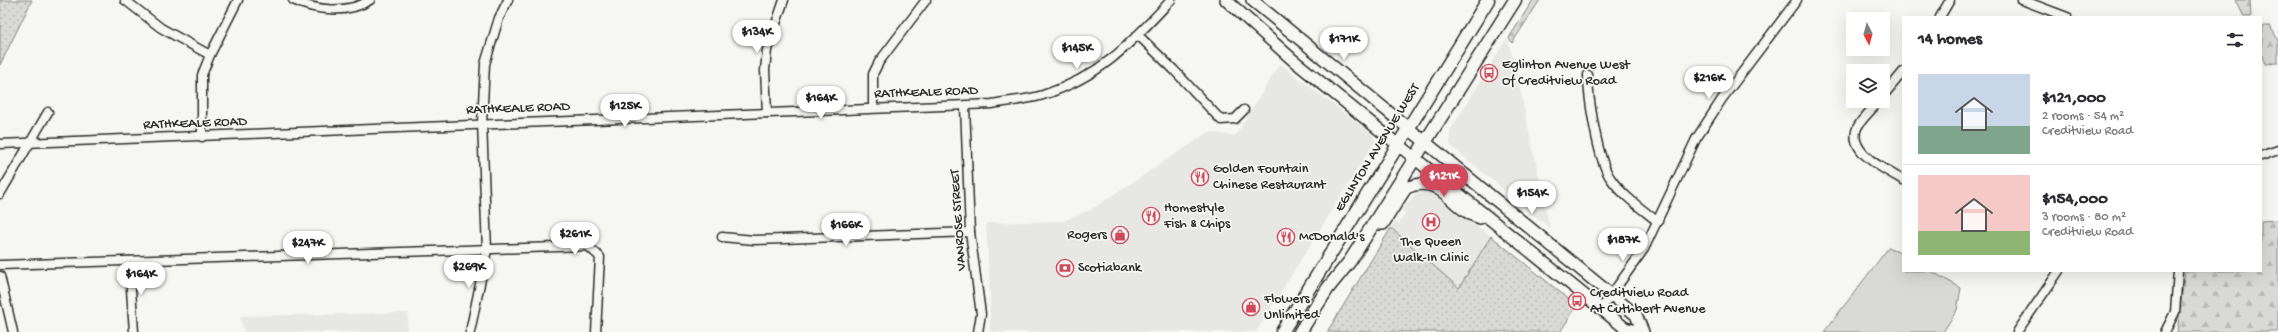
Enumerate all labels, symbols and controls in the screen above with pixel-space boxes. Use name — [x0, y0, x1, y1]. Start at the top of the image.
north arrow — [1846, 12, 1890, 56]
map controls — [1846, 12, 1890, 108]
pin: $134K — [729, 20, 785, 54]
text: $134K — [741, 25, 773, 40]
pin: $171K — [1316, 27, 1372, 61]
icon: filters — [2224, 29, 2246, 51]
text: 14 homes — [1918, 30, 1982, 50]
text: $171K — [1329, 32, 1359, 47]
pin: $145K — [1049, 36, 1105, 70]
text: $145K — [1061, 41, 1093, 56]
place label: Eglinton Avenue West Of Creditview Road — [1502, 57, 1631, 90]
bus stop icon: Eglinton Avenue West Of Creditview Road — [1479, 63, 1499, 83]
button: layers — [1846, 64, 1890, 108]
pin: $216K — [1681, 66, 1737, 100]
text: $216K — [1693, 71, 1725, 86]
street label: EGLINTON AVENUE WEST — [1332, 80, 1425, 215]
street label: RATHKEALE ROAD — [874, 83, 979, 103]
pin: $164K — [793, 86, 849, 120]
text: $121,000 — [2042, 89, 2106, 109]
icon: home — [1950, 90, 1998, 138]
text: $164K — [806, 91, 837, 106]
pin: $125K — [597, 94, 653, 128]
street label: RATHKEALE ROAD — [466, 99, 571, 119]
text: $125K — [609, 99, 641, 114]
text: 2 rooms · 54 m² — [2042, 109, 2124, 124]
street label: RATHKEALE ROAD — [143, 114, 248, 134]
text: Creditview Road — [2042, 124, 2133, 139]
place label: Golden Fountain Chinese Restaurant — [1213, 161, 1327, 194]
pin: $121K — [1416, 164, 1472, 198]
restaurant icon: Golden Fountain Chinese Restaurant — [1190, 167, 1210, 187]
street label: VANROSE STREET — [947, 168, 971, 272]
text: $121K — [1429, 169, 1459, 184]
pin: $154K — [1504, 181, 1560, 215]
text: $154K — [1516, 186, 1548, 201]
text: $154,000 — [2042, 190, 2108, 210]
icon: home — [1950, 191, 1998, 239]
place label: Homestyle Fish & Chips — [1163, 200, 1231, 233]
restaurant icon: Homestyle Fish & Chips — [1141, 206, 1161, 226]
text: 3 rooms · 80 m² — [2042, 210, 2126, 225]
hospital icon: The Queen Walk-In Clinic — [1421, 212, 1441, 232]
pin: $166K — [818, 213, 874, 247]
text: $166K — [830, 218, 862, 233]
pin: $261K — [547, 222, 603, 256]
shop icon: Rogers — [1110, 225, 1130, 245]
text: Creditview Road — [2042, 225, 2133, 240]
text: $261K — [559, 227, 591, 242]
place label: Rogers — [1067, 227, 1108, 244]
restaurant icon: McDonald's — [1276, 227, 1296, 247]
pin: $187K — [1595, 228, 1651, 262]
place label: McDonald's — [1299, 229, 1365, 246]
pin: $247K — [280, 231, 336, 265]
text: $187K — [1607, 233, 1639, 248]
place label: The Queen Walk-In Clinic — [1394, 234, 1470, 267]
text: $247K — [292, 236, 324, 251]
pin: $269K — [441, 255, 497, 289]
bank icon: Scotiabank — [1055, 258, 1075, 278]
text: $269K — [453, 260, 485, 275]
place label: Scotiabank — [1078, 260, 1143, 277]
pin: $164K — [113, 262, 169, 296]
text: $164K — [126, 267, 157, 282]
place label: Creditview Road At Cuthbert Avenue — [1590, 285, 1706, 318]
place label: Flowers Unlimited — [1263, 291, 1321, 324]
bus stop icon: Creditview Road At Cuthbert Avenue — [1567, 291, 1587, 311]
shop icon: Flowers Unlimited — [1241, 297, 1261, 317]

